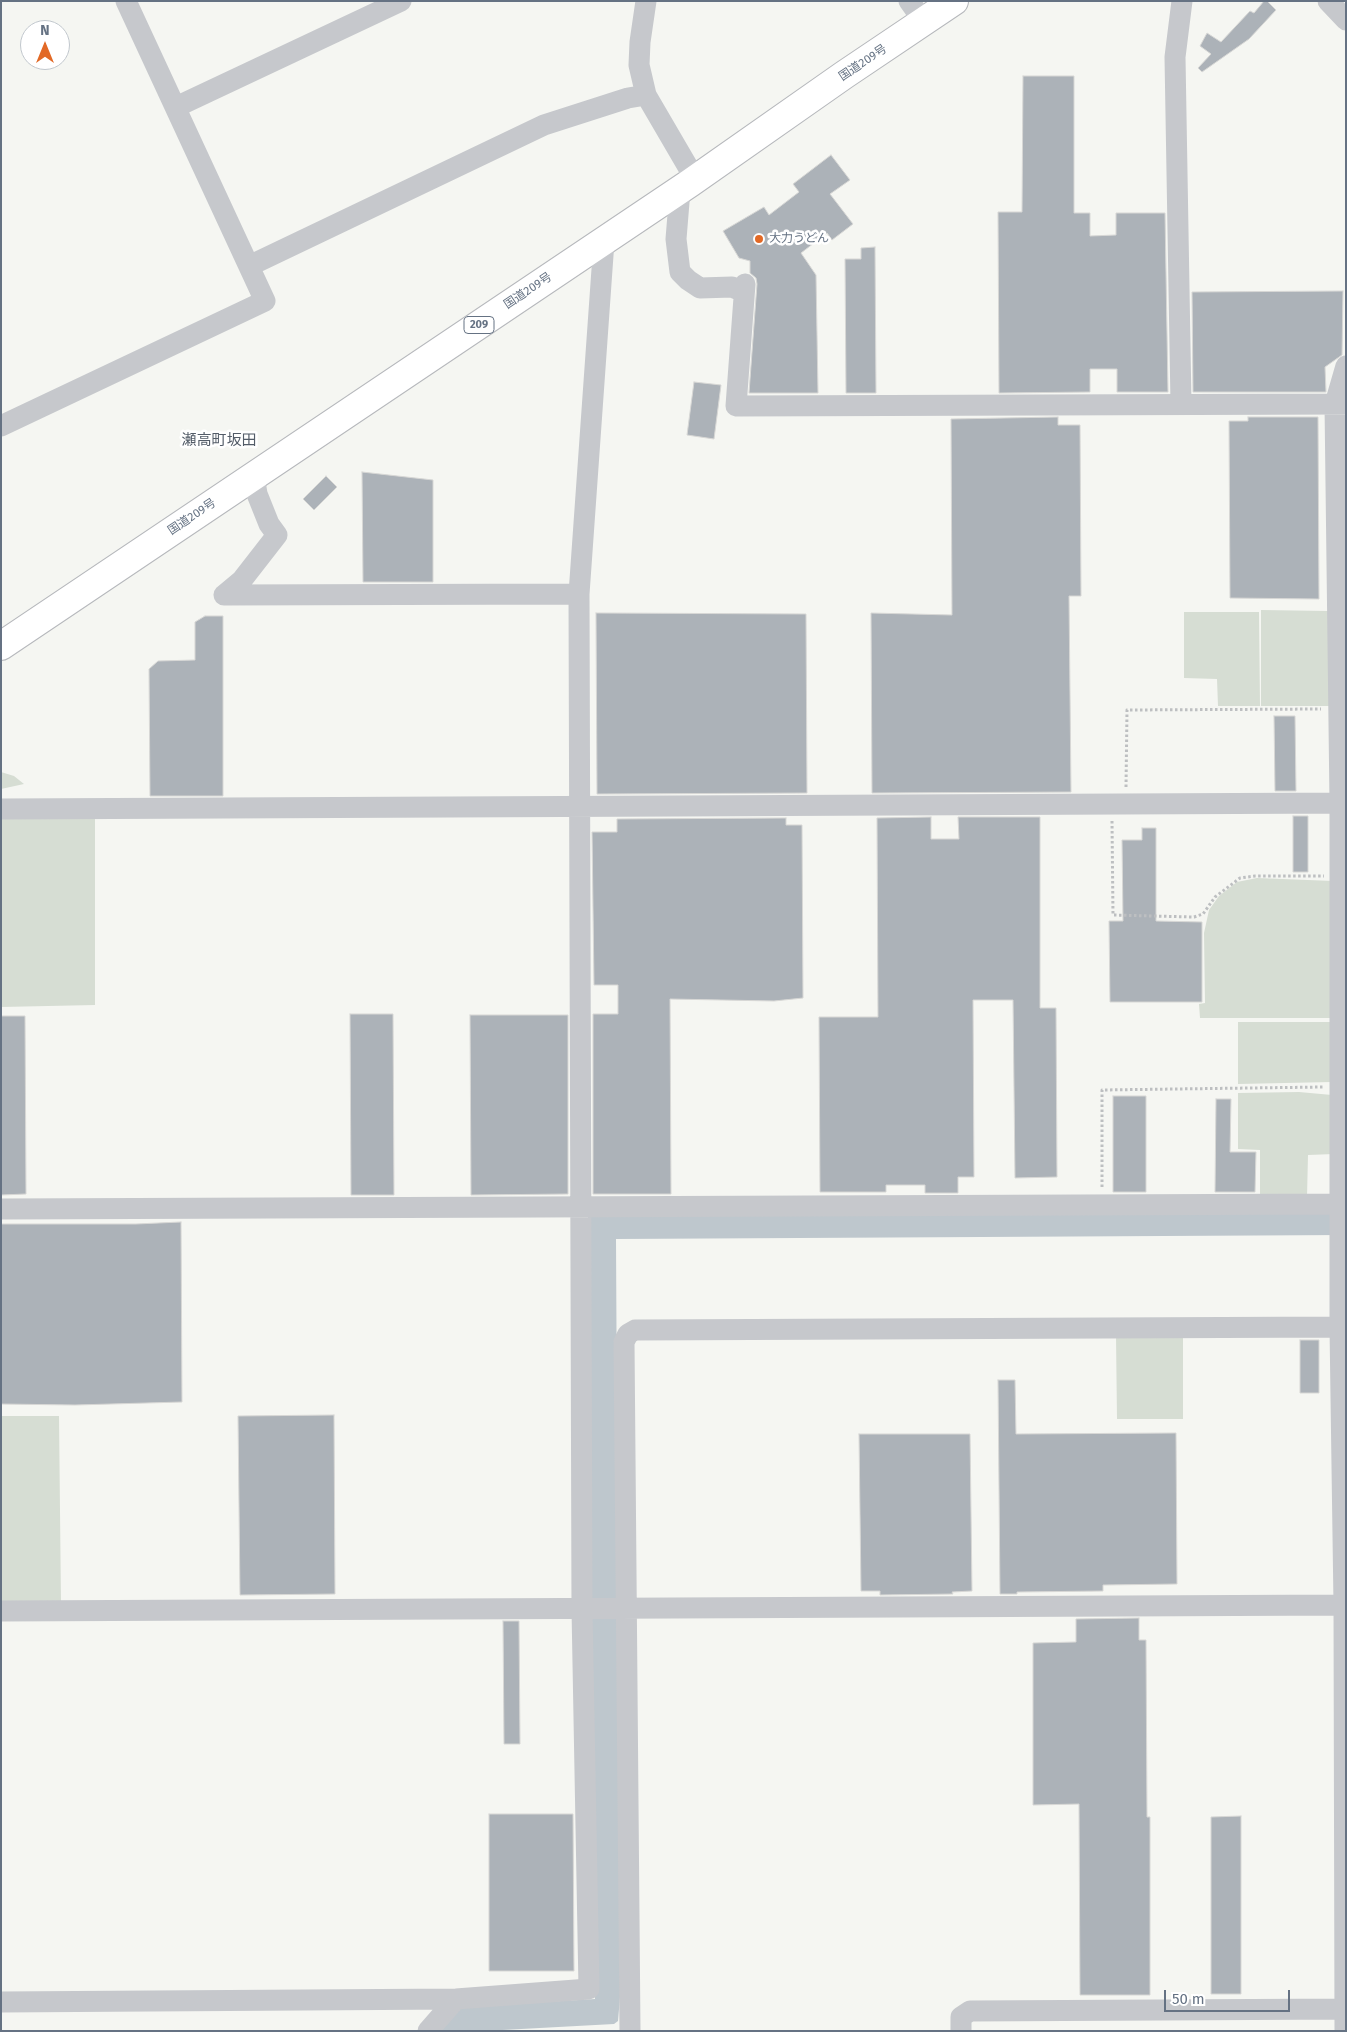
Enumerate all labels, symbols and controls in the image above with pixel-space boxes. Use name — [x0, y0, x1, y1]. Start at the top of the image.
north arrow — [20, 20, 70, 70]
text: N — [40, 22, 50, 39]
street label: 国道209号 — [836, 42, 890, 84]
place label: 大力うどん — [769, 232, 829, 246]
marker: 大力うどん — [753, 233, 765, 245]
street label: 国道209号 — [501, 270, 555, 312]
road number: 209 — [464, 316, 494, 334]
district label: 瀬高町坂田 — [182, 432, 256, 450]
street label: 国道209号 — [165, 496, 219, 538]
scale bar — [1167, 1980, 1293, 2012]
text: 50 m — [1172, 1990, 1205, 2008]

